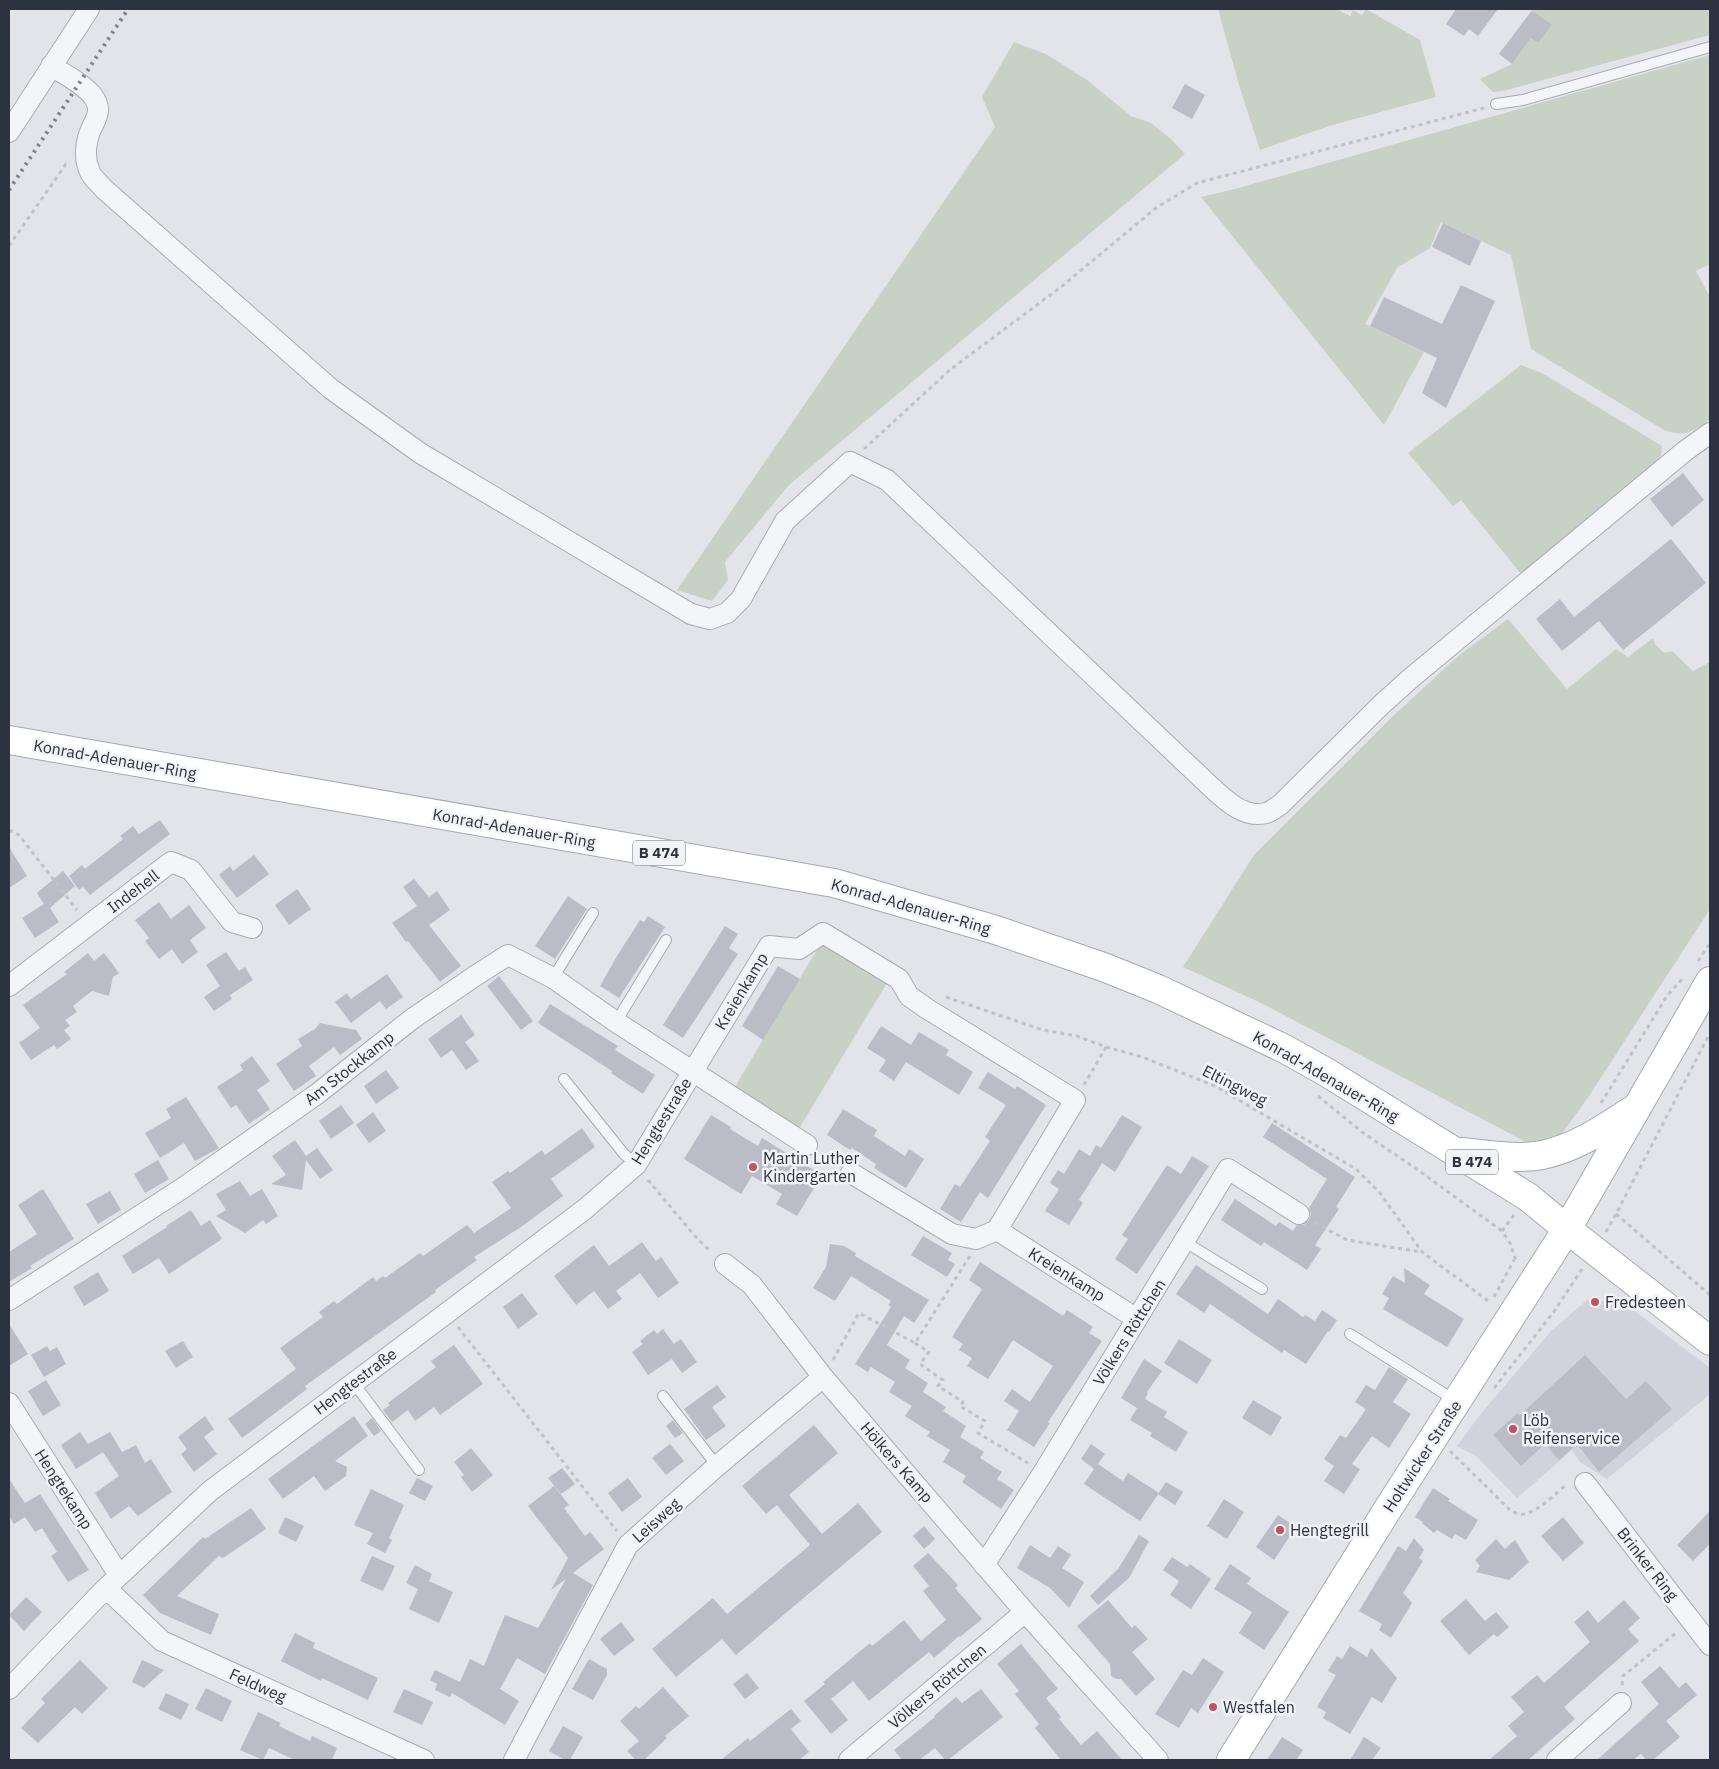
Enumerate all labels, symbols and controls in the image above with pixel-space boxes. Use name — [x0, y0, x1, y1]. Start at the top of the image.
street label: Konrad-Adenauer-Ring — [32, 735, 199, 783]
street label: Konrad-Adenauer-Ring — [431, 804, 598, 852]
road number: B 474 — [633, 840, 685, 866]
street label: Indehell — [103, 865, 163, 917]
street label: Konrad-Adenauer-Ring — [829, 874, 994, 939]
street label: Kreienkamp — [710, 949, 772, 1033]
street label: Konrad-Adenauer-Ring — [1250, 1026, 1403, 1126]
street label: Am Stockkamp — [300, 1027, 398, 1109]
street label: Eltingweg — [1199, 1060, 1271, 1110]
street label: Hengtestraße — [626, 1074, 696, 1168]
place label: Martin Luther Kindergarten — [763, 1148, 859, 1186]
road number: B 474 — [1446, 1150, 1498, 1174]
marker: Martin Luther Kindergarten — [747, 1161, 759, 1173]
street label: Kreienkamp — [1025, 1243, 1109, 1305]
street label: Völkers Röttchen — [1088, 1275, 1170, 1389]
place label: Fredesteen — [1605, 1292, 1686, 1312]
marker: Fredesteen — [1589, 1296, 1601, 1308]
street label: Hengtestraße — [310, 1343, 401, 1419]
street label: Holtwicker Straße — [1378, 1396, 1466, 1516]
place label: Löb Reifenservice — [1523, 1410, 1620, 1448]
street label: Hölkers Kamp — [856, 1417, 938, 1507]
marker: Löb Reifenservice — [1507, 1423, 1519, 1435]
street label: Hengtekamp — [31, 1445, 97, 1533]
street label: Leisweg — [628, 1493, 685, 1547]
place label: Hengtegrill — [1290, 1520, 1369, 1540]
street label: Brinker Ring — [1613, 1523, 1683, 1605]
marker: Hengtegrill — [1274, 1524, 1286, 1536]
street label: Völkers Röttchen — [884, 1639, 990, 1733]
street label: Feldweg — [226, 1664, 290, 1707]
place label: Westfalen — [1223, 1697, 1295, 1717]
marker: Westfalen — [1207, 1701, 1219, 1713]

